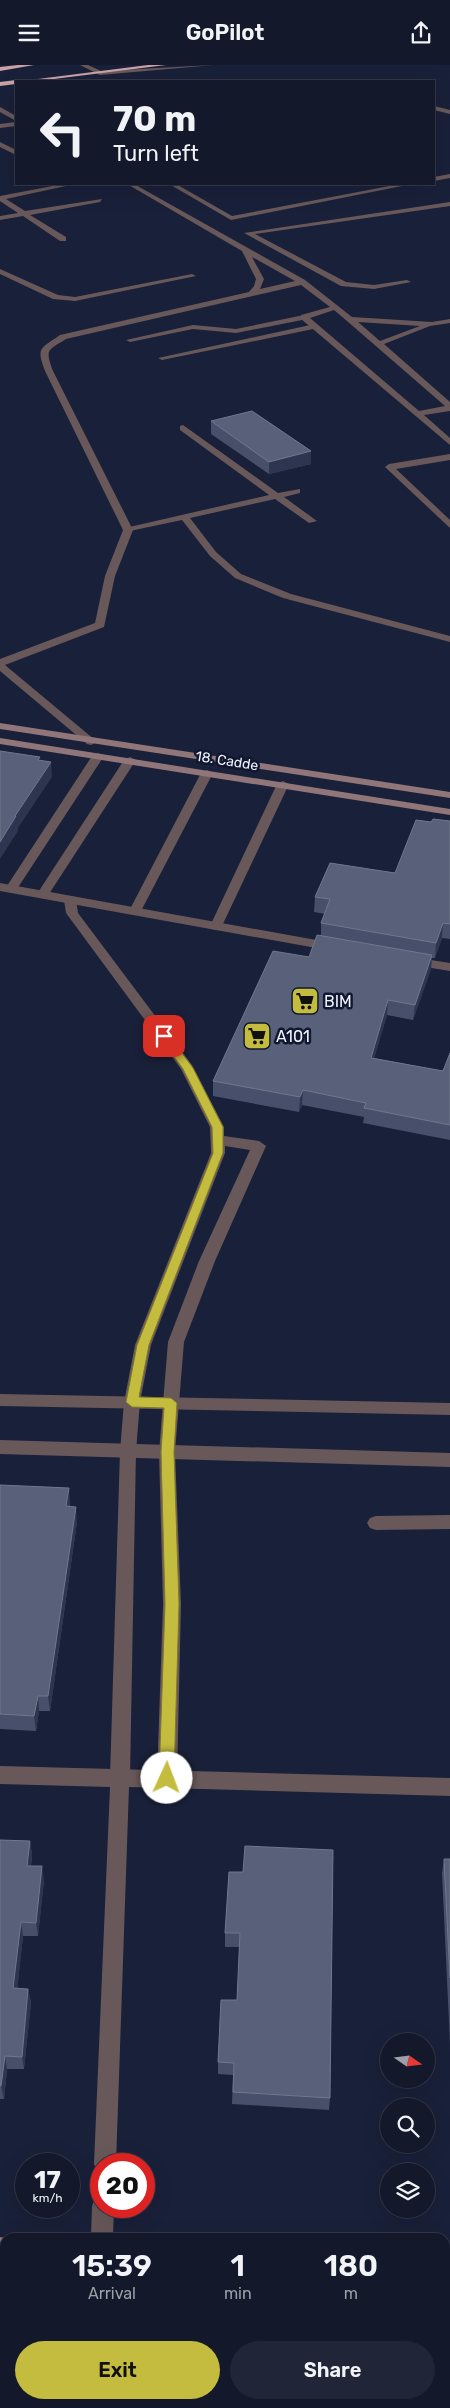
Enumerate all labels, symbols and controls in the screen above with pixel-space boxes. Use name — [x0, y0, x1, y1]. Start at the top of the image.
icon: menu — [15, 19, 43, 47]
text: GoPilot — [186, 19, 264, 46]
icon: share — [407, 19, 435, 47]
text: 70 m — [113, 98, 196, 140]
icon: left — [30, 100, 95, 165]
text: Turn left — [113, 140, 199, 167]
street label: 18. Cadde — [194, 748, 260, 774]
supermarket icon: BIM — [290, 986, 320, 1016]
place label: BIM — [324, 992, 352, 1011]
pin — [143, 1015, 185, 1057]
supermarket icon: A101 — [242, 1021, 272, 1051]
icon: arrive — [150, 1022, 178, 1050]
place label: A101 — [276, 1027, 310, 1046]
position arrow — [140, 1751, 192, 1803]
north arrow — [380, 2033, 435, 2087]
map controls — [380, 2033, 435, 2218]
button: search — [380, 2098, 435, 2153]
speed limit sign: 20 — [90, 2153, 155, 2218]
button: layers — [380, 2163, 435, 2218]
text: 17 — [34, 2165, 61, 2194]
text: km/h — [33, 2191, 62, 2205]
text: 15:39 — [72, 2248, 152, 2284]
text: 1 — [231, 2248, 245, 2284]
text: 180 — [324, 2248, 378, 2284]
text: Arrival — [88, 2284, 136, 2303]
text: min — [224, 2284, 252, 2303]
text: m — [344, 2284, 358, 2303]
button: Exit — [15, 2341, 220, 2399]
button: Share — [230, 2341, 435, 2399]

